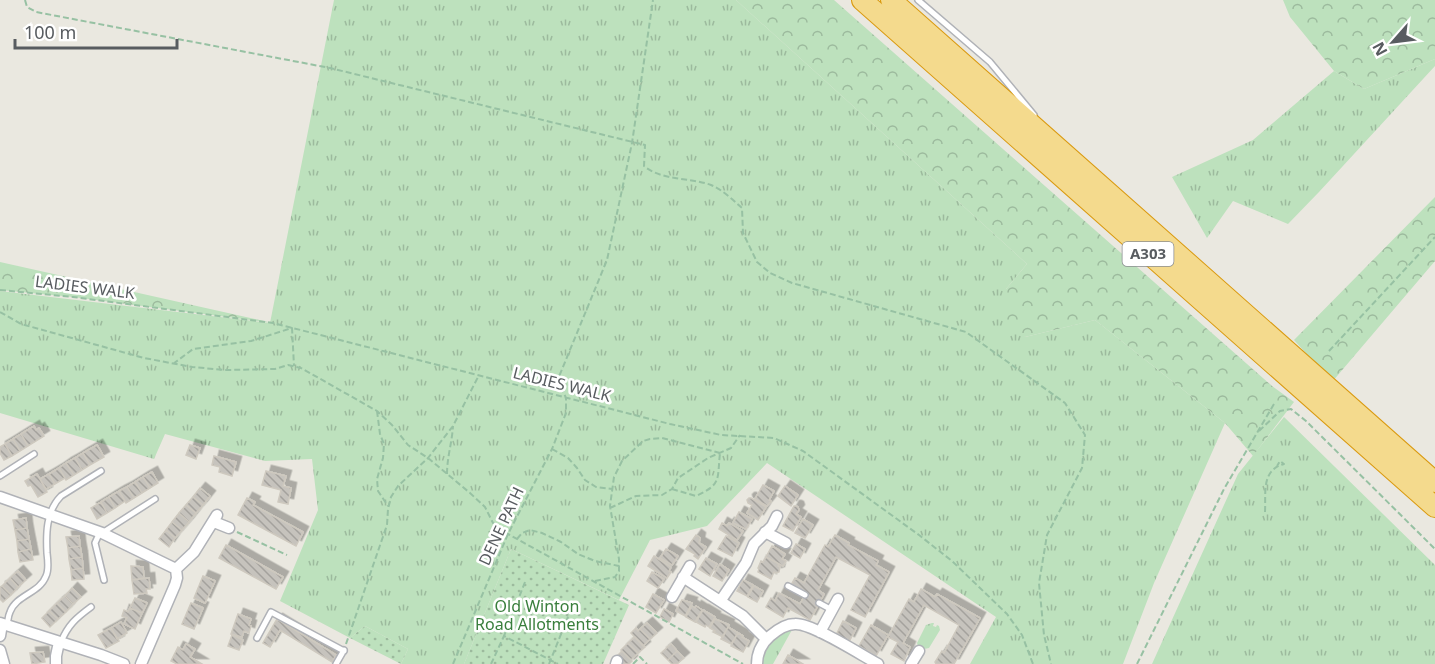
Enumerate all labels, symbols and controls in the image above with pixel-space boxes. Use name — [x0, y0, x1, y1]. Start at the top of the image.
scale bar — [15, 12, 177, 50]
north arrow — [1363, 12, 1423, 72]
text: 100 m — [24, 20, 76, 44]
text: N — [1367, 38, 1393, 60]
road number: A303 — [1122, 242, 1174, 266]
street label: LADIES WALK — [34, 270, 136, 304]
street label: LADIES WALK — [511, 361, 613, 407]
street label: DENE PATH — [473, 483, 529, 569]
park label: Old Winton Road Allotments — [475, 595, 599, 635]

